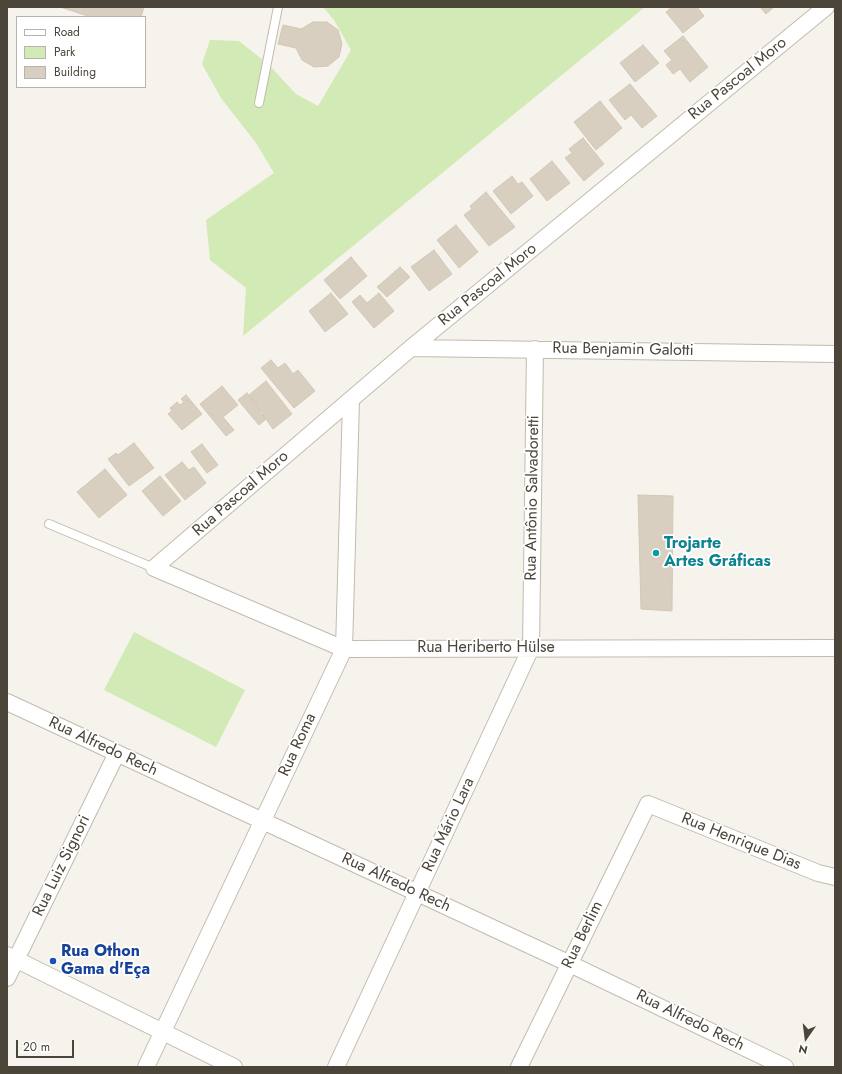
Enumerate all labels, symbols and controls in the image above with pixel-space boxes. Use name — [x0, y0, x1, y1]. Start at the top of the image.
legend — [16, 16, 146, 88]
text: Road — [54, 23, 80, 41]
street label: Rua Pascoal Moro — [685, 34, 791, 124]
text: Park — [54, 43, 75, 61]
text: Building — [54, 63, 96, 81]
street label: Rua Pascoal Moro — [435, 240, 541, 330]
street label: Rua Benjamin Galotti — [552, 339, 694, 361]
street label: Rua Antônio Salvadoretti — [522, 415, 544, 581]
street label: Rua Pascoal Moro — [189, 447, 293, 541]
place label: Trojarte Artes Gráficas — [664, 534, 771, 572]
marker: Trojarte Artes Gráficas — [651, 548, 661, 558]
street label: Rua Heriberto Hülse — [417, 638, 555, 658]
street label: Rua Roma — [275, 710, 321, 780]
street label: Rua Alfredo Rech — [45, 713, 161, 781]
street label: Rua Mário Lara — [419, 775, 479, 875]
street label: Rua Henrique Dias — [678, 809, 804, 875]
street label: Rua Luiz Signori — [29, 812, 95, 920]
street label: Rua Alfredo Rech — [338, 849, 454, 917]
street label: Rua Berlim — [558, 898, 608, 972]
place label: Rua Othon Gama d'Eça — [61, 942, 150, 980]
marker: Rua Othon Gama d'Eça — [48, 956, 58, 966]
street label: Rua Alfredo Rech — [633, 986, 747, 1056]
north arrow — [786, 1018, 826, 1058]
scale bar — [18, 1032, 76, 1058]
text: 20 m — [23, 1038, 50, 1056]
text: N — [797, 1041, 809, 1058]

